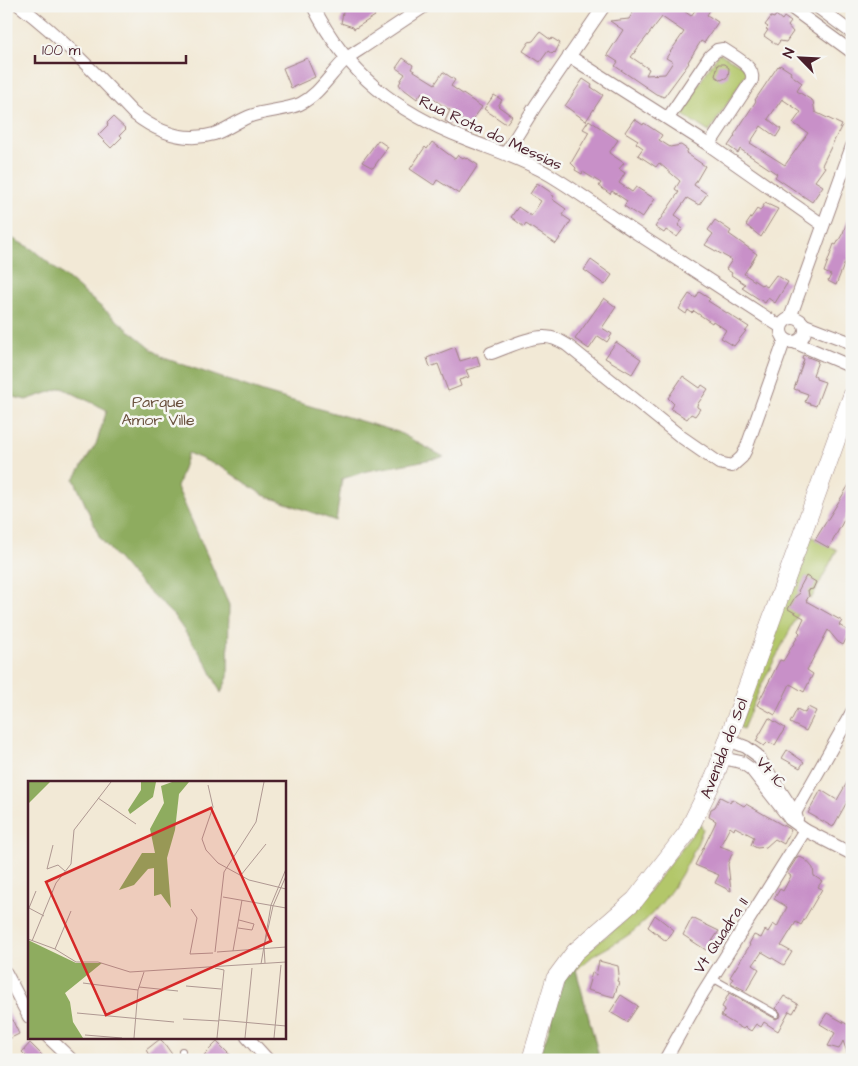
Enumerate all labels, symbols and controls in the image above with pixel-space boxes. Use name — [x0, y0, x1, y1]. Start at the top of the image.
scale bar — [35, 32, 186, 64]
north arrow — [776, 32, 826, 82]
text: 100 m — [42, 40, 81, 61]
text: N — [778, 45, 800, 61]
street label: Rua Rota do Messias — [415, 90, 566, 176]
park label: Parque Amor Ville — [121, 391, 195, 431]
street label: Avenida do Sol — [695, 695, 753, 802]
street label: Vt 1C — [751, 752, 792, 794]
inset map — [28, 781, 285, 1038]
street label: Vt Quadra 11 — [688, 893, 754, 978]

